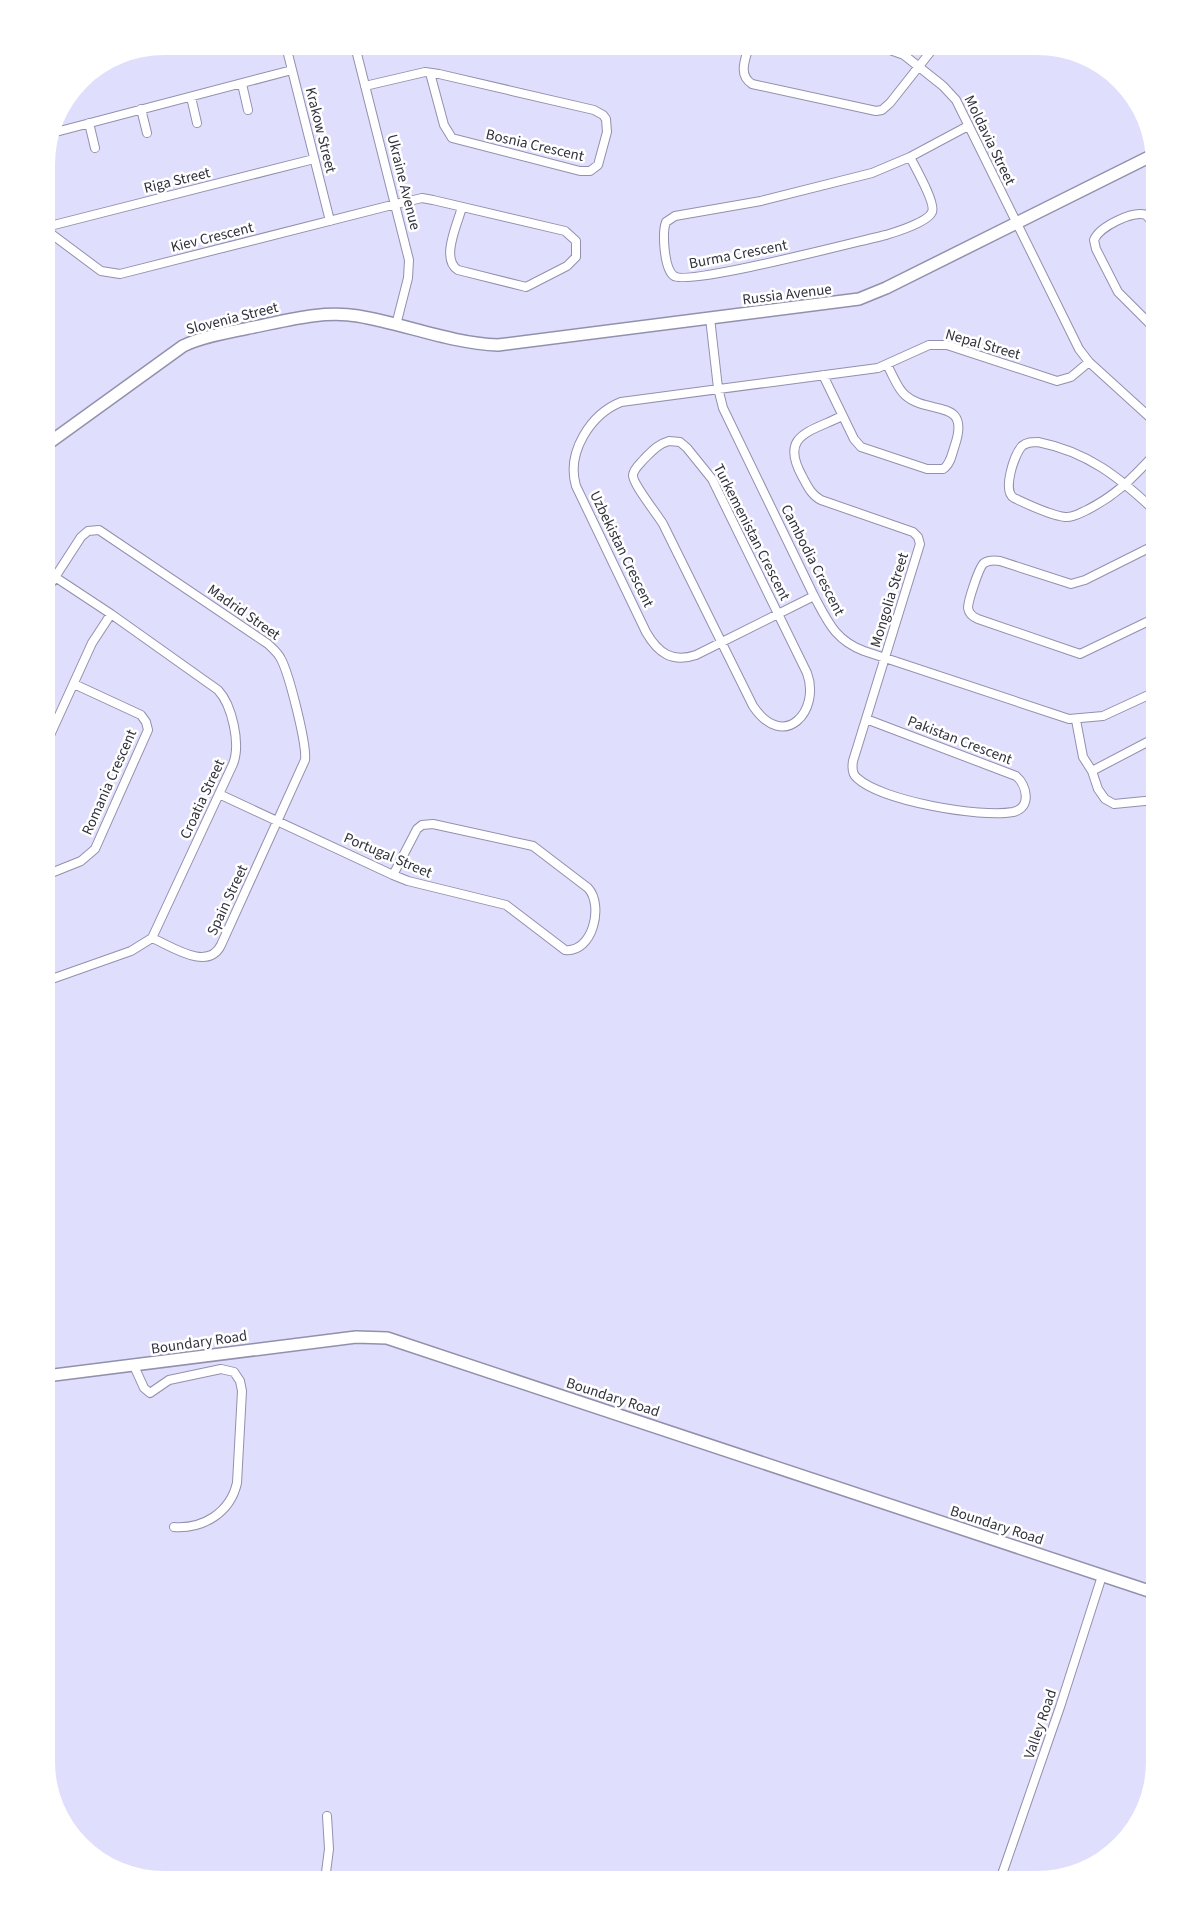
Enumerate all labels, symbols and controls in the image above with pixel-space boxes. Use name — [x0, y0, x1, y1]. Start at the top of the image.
street label: Krakow Street — [300, 85, 341, 175]
street label: Moldavia Street — [959, 92, 1020, 189]
street label: Bosnia Crescent — [484, 124, 586, 167]
street label: Ukraine Avenue — [381, 132, 426, 232]
street label: Riga Street — [142, 162, 212, 199]
street label: Kiev Crescent — [169, 217, 256, 258]
street label: Burma Crescent — [687, 235, 789, 274]
street label: Russia Avenue — [741, 279, 833, 310]
street label: Slovenia Street — [184, 297, 280, 340]
street label: Nepal Street — [943, 324, 1023, 365]
street label: Turkemenistan Crescent — [708, 460, 795, 604]
street label: Uzbekistan Crescent — [584, 488, 659, 611]
street label: Cambodia Crescent — [775, 501, 850, 619]
street label: Mongolia Street — [865, 550, 914, 650]
street label: Madrid Street — [203, 580, 284, 645]
street label: Pakistan Crescent — [904, 711, 1015, 770]
street label: Romania Crescent — [77, 726, 142, 838]
street label: Croatia Street — [175, 756, 230, 843]
street label: Portugal Street — [340, 827, 435, 883]
street label: Spain Street — [202, 861, 253, 939]
street label: Boundary Road — [150, 1325, 249, 1360]
street label: Boundary Road — [563, 1373, 662, 1422]
street label: Boundary Road — [947, 1501, 1046, 1550]
street label: Valley Road — [1019, 1687, 1062, 1762]

